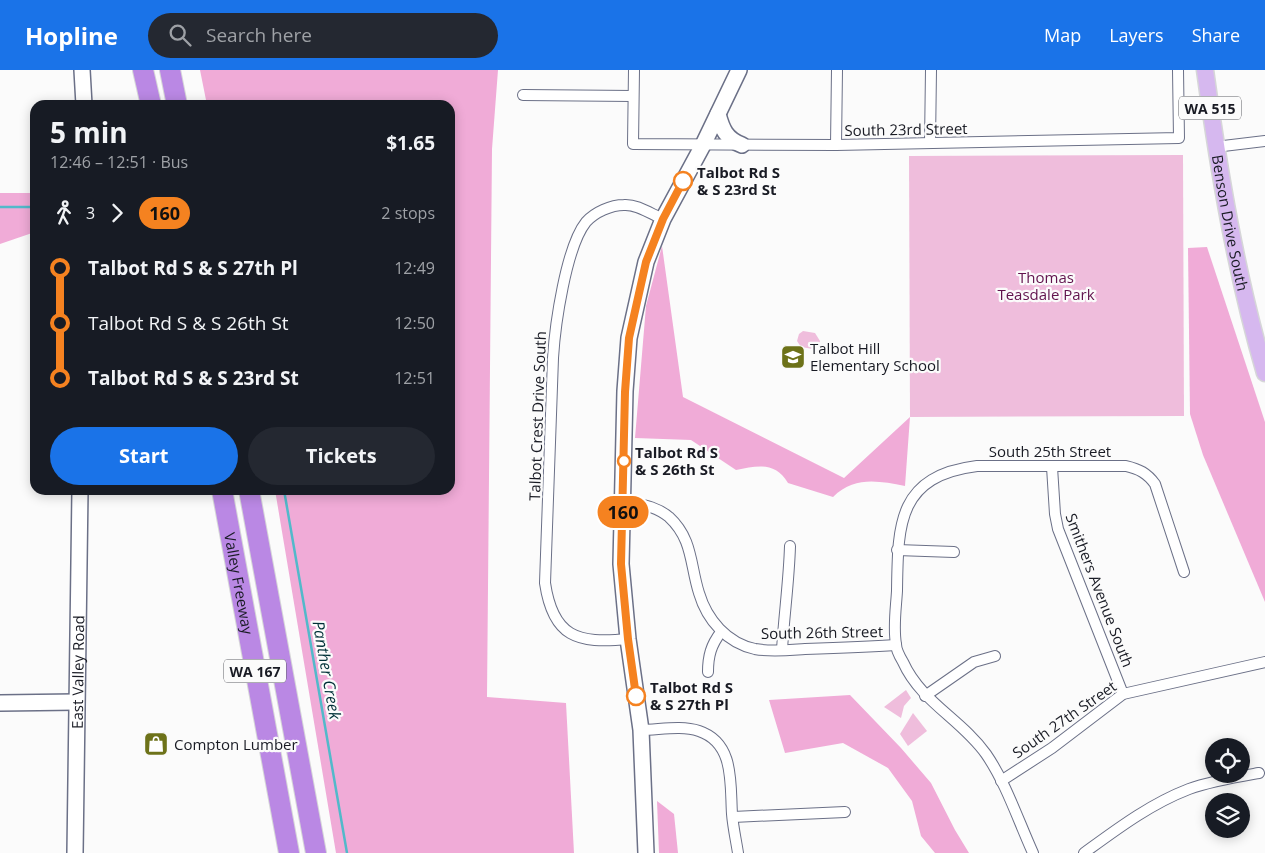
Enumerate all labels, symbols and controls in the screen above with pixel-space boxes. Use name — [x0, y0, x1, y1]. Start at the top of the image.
search box — [148, 13, 498, 58]
text: Hopline — [25, 19, 118, 52]
icon: search — [166, 21, 194, 49]
text: Search here — [206, 22, 312, 48]
text: Map — [1044, 23, 1081, 47]
text: Layers — [1109, 23, 1164, 47]
text: Share — [1192, 23, 1240, 47]
road number: WA 515 — [1179, 96, 1241, 119]
text: 5 min — [50, 113, 128, 151]
street label: South 23rd Street — [844, 118, 968, 140]
text: $1.65 — [386, 130, 435, 156]
text: 12:46 – 12:51 · Bus — [50, 151, 188, 173]
street label: Benson Drive South — [1208, 153, 1253, 293]
place label: Talbot Rd S & S 23rd St — [697, 162, 780, 199]
marker: Talbot Rd S & S 23rd St — [673, 171, 693, 191]
icon: walk — [50, 199, 78, 227]
icon: forward — [103, 199, 131, 227]
text: 160 — [149, 201, 180, 225]
text: 3 — [86, 202, 95, 224]
text: 2 stops — [381, 202, 435, 224]
text: Talbot Rd S & S 27th Pl — [88, 255, 298, 281]
text: 12:49 — [394, 257, 435, 279]
park label: Thomas Teasdale Park — [997, 267, 1095, 304]
text: Talbot Rd S & S 26th St — [88, 310, 289, 336]
text: 12:50 — [394, 312, 435, 334]
street label: Talbot Crest Drive South — [524, 331, 550, 501]
place label: Talbot Hill Elementary School — [810, 338, 940, 375]
school or university icon: Talbot Hill Elementary School — [780, 344, 806, 370]
text: Talbot Rd S & S 23rd St — [88, 365, 299, 391]
text: 12:51 — [394, 367, 435, 389]
button: Start — [50, 427, 238, 485]
button: Tickets — [248, 427, 435, 485]
street label: South 25th Street — [989, 441, 1111, 461]
place label: Talbot Rd S & S 26th St — [635, 442, 718, 479]
marker: Talbot Rd S & S 26th St — [617, 454, 631, 468]
line badge: 160 — [594, 496, 652, 528]
text: 160 — [608, 500, 638, 524]
street label: Smithers Avenue South — [1061, 510, 1139, 670]
street label: Valley Freeway — [220, 531, 259, 636]
street label: East Valley Road — [67, 615, 88, 729]
water label: Panther Creek — [308, 619, 347, 722]
street label: South 26th Street — [761, 621, 883, 643]
road number: WA 167 — [224, 660, 286, 682]
street label: South 27th Street — [1008, 676, 1120, 762]
place label: Talbot Rd S & S 27th Pl — [650, 677, 733, 714]
marker: Talbot Rd S & S 27th Pl — [626, 686, 646, 706]
shop icon: Compton Lumber — [143, 731, 169, 757]
place label: Compton Lumber — [174, 734, 298, 754]
map controls — [1205, 738, 1250, 838]
button: locate — [1205, 738, 1250, 783]
button: layers — [1205, 793, 1250, 838]

